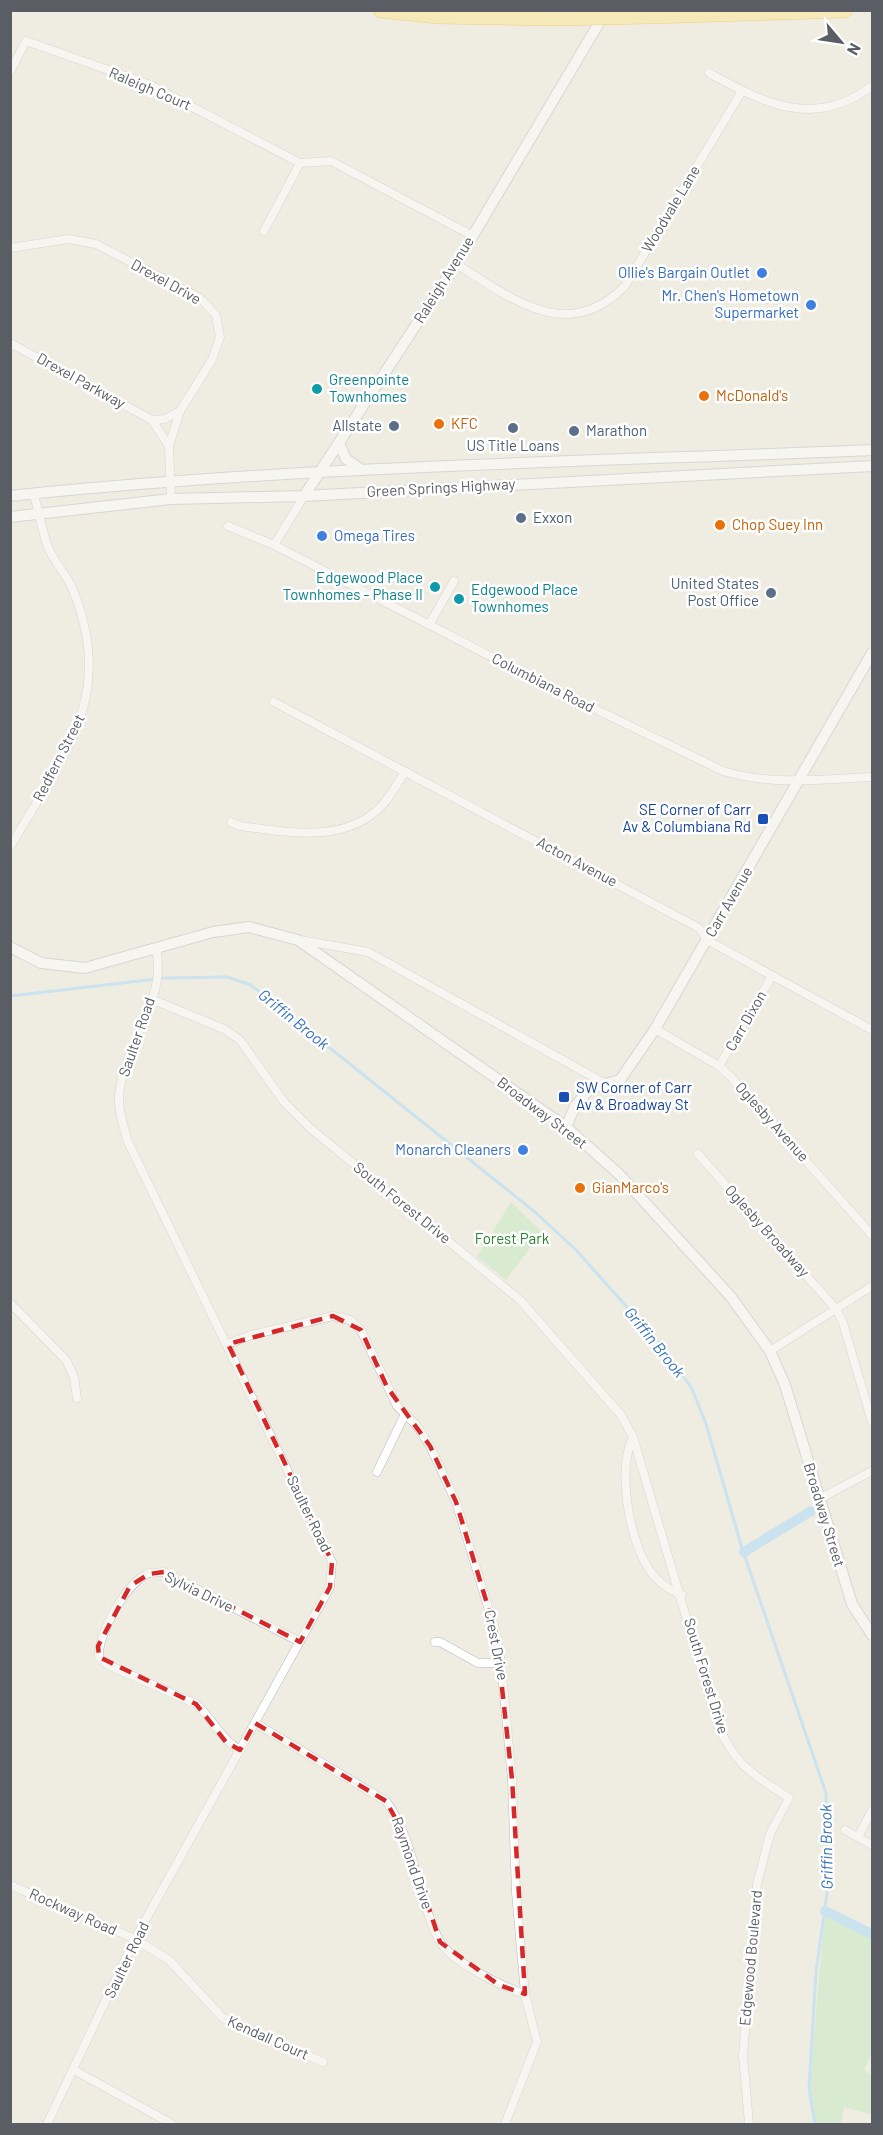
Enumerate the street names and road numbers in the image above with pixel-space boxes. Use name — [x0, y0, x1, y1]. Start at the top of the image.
street label: Raleigh Court — [107, 63, 194, 113]
street label: Woodvale Lane — [637, 162, 703, 255]
street label: Raleigh Avenue — [409, 233, 477, 326]
street label: Drexel Drive — [128, 255, 205, 308]
street label: Drexel Parkway — [34, 348, 129, 412]
street label: Green Springs Highway — [366, 474, 516, 500]
street label: Columbiana Road — [489, 648, 598, 716]
street label: Redfern Street — [28, 711, 88, 804]
street label: Acton Avenue — [534, 832, 621, 890]
street label: Carr Avenue — [701, 863, 755, 940]
street label: Carr Dixon — [721, 987, 770, 1054]
street label: Saulter Road — [114, 995, 158, 1079]
street label: Broadway Street — [494, 1073, 591, 1152]
street label: Oglesby Avenue — [732, 1078, 813, 1165]
street label: South Forest Drive — [350, 1157, 455, 1247]
street label: Oglesby Broadway — [722, 1181, 814, 1280]
street label: Broadway Street — [801, 1460, 849, 1569]
street label: Saulter Road — [284, 1472, 336, 1555]
street label: Sylvia Drive — [162, 1567, 237, 1615]
street label: Crest Drive — [481, 1608, 513, 1682]
street label: South Forest Drive — [681, 1616, 733, 1736]
street label: Raymond Drive — [389, 1814, 437, 1911]
street label: Rockway Road — [27, 1884, 120, 1938]
street label: Edgewood Boulevard — [735, 1889, 765, 2027]
street label: Saulter Road — [100, 1918, 152, 2001]
street label: Kendall Court — [225, 2011, 312, 2063]

